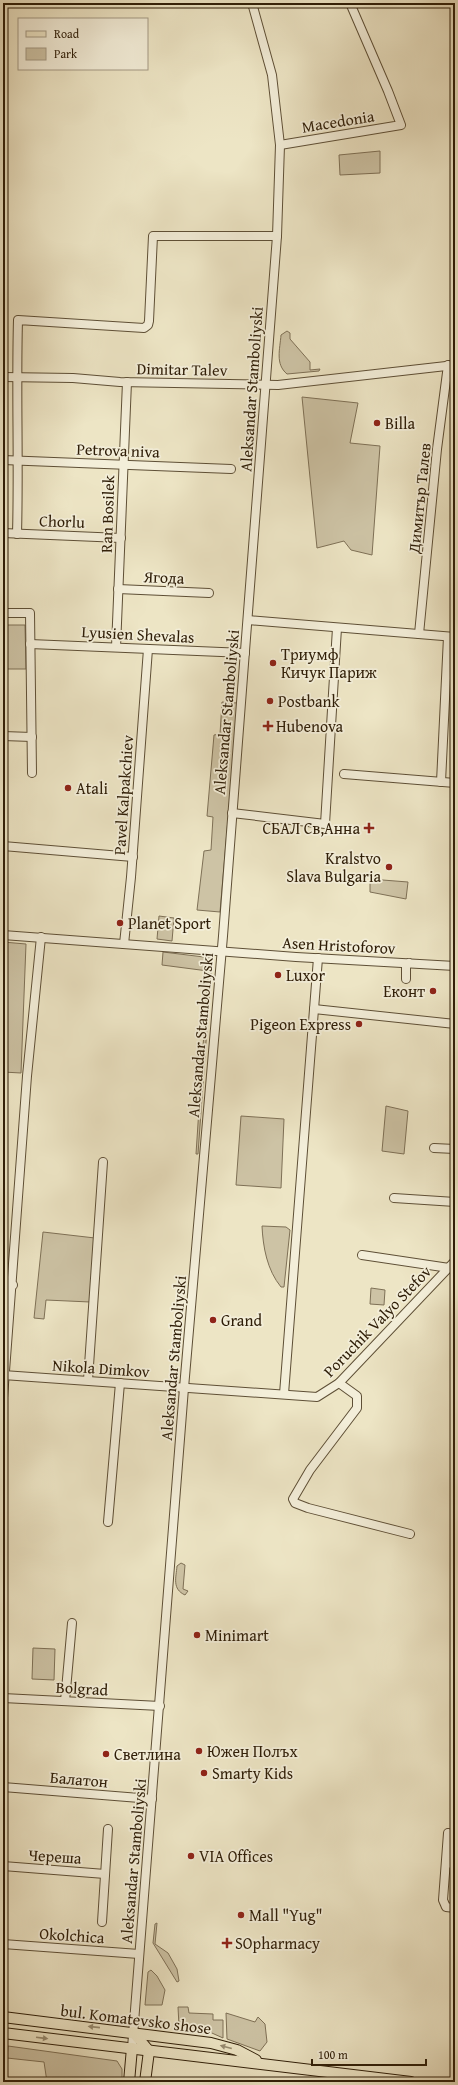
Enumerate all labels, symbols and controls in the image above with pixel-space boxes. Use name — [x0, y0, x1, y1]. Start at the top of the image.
legend — [18, 18, 148, 70]
text: Road — [54, 25, 80, 42]
text: Park — [54, 45, 78, 62]
street label: Macedonia — [300, 103, 376, 139]
street label: Aleksandar Stamboliyski — [233, 305, 269, 472]
street label: Dimitar Talev — [136, 356, 228, 382]
place label: Billa — [385, 411, 416, 435]
marker: Billa — [372, 418, 382, 428]
street label: Petrova niva — [76, 437, 161, 463]
street label: Димитър Талев — [401, 442, 437, 555]
street label: Ran Bosilek — [94, 474, 120, 553]
street label: Chorlu — [39, 508, 86, 534]
street label: Ягода — [142, 564, 185, 590]
street label: Lyusien Shevalas — [81, 619, 195, 649]
street label: Aleksandar Stamboliyski — [207, 628, 245, 795]
place label: Триумф Кичук Париж — [281, 642, 377, 684]
marker: Триумф Кичук Париж — [268, 658, 278, 668]
place label: Postbank — [278, 689, 341, 713]
marker: Postbank — [265, 696, 275, 706]
place label: Hubenova — [276, 714, 344, 738]
marker: Hubenova — [263, 721, 273, 731]
street label: Pavel Kalpakchiev — [107, 734, 139, 856]
place label: Atali — [76, 776, 108, 800]
marker: Atali — [63, 783, 73, 793]
place label: СБАЛ Св,Анна — [263, 816, 360, 840]
marker: СБАЛ Св,Анна — [363, 822, 375, 834]
place label: Kralstvo Slava Bulgaria — [286, 846, 381, 888]
marker: Kralstvo Slava Bulgaria — [384, 862, 394, 872]
place label: Planet Sport — [128, 911, 212, 935]
marker: Planet Sport — [115, 918, 125, 928]
street label: Asen Hristoforov — [282, 930, 396, 960]
street label: Aleksandar Stamboliyski — [181, 951, 219, 1118]
place label: Luxor — [286, 963, 325, 987]
marker: Luxor — [273, 970, 283, 980]
place label: Еконт — [383, 979, 425, 1003]
marker: Еконт — [428, 986, 438, 996]
place label: Pigeon Express — [250, 1012, 351, 1036]
marker: Pigeon Express — [354, 1019, 364, 1029]
street label: Poruchik Valyo Stefov — [317, 1260, 437, 1382]
street label: Aleksandar Stamboliyski — [154, 1274, 192, 1441]
place label: Grand — [221, 1308, 262, 1332]
marker: Grand — [208, 1315, 218, 1325]
street label: Nikola Dimkov — [52, 1353, 150, 1383]
place label: Minimart — [205, 1623, 269, 1647]
marker: Minimart — [192, 1630, 202, 1640]
street label: Bolgrad — [55, 1675, 109, 1701]
place label: Южен Полъх — [207, 1739, 298, 1763]
place label: Светлина — [114, 1742, 181, 1766]
marker: Южен Полъх — [194, 1746, 204, 1756]
marker: Светлина — [101, 1749, 111, 1759]
place label: Smarty Kids — [212, 1761, 293, 1785]
street label: Балатон — [49, 1765, 109, 1793]
marker: Smarty Kids — [199, 1768, 209, 1778]
street label: Aleksandar Stamboliyski — [114, 1777, 152, 1944]
street label: Череша — [28, 1842, 83, 1870]
place label: VIA Offices — [199, 1844, 273, 1868]
marker: VIA Offices — [186, 1851, 196, 1861]
place label: Mall "Yug" — [249, 1903, 322, 1927]
marker: Mall "Yug" — [236, 1910, 246, 1920]
street label: Okolchica — [39, 1921, 106, 1949]
place label: SOpharmacy — [235, 1931, 320, 1955]
marker: SOpharmacy — [222, 1938, 232, 1948]
street label: bul. Komatevsko shose — [59, 1998, 213, 2040]
one-way arrow — [88, 2024, 100, 2031]
one-way arrow — [36, 2035, 48, 2041]
scale bar — [312, 2041, 426, 2067]
one-way arrow — [220, 2043, 233, 2049]
text: 100 m — [318, 2046, 348, 2063]

